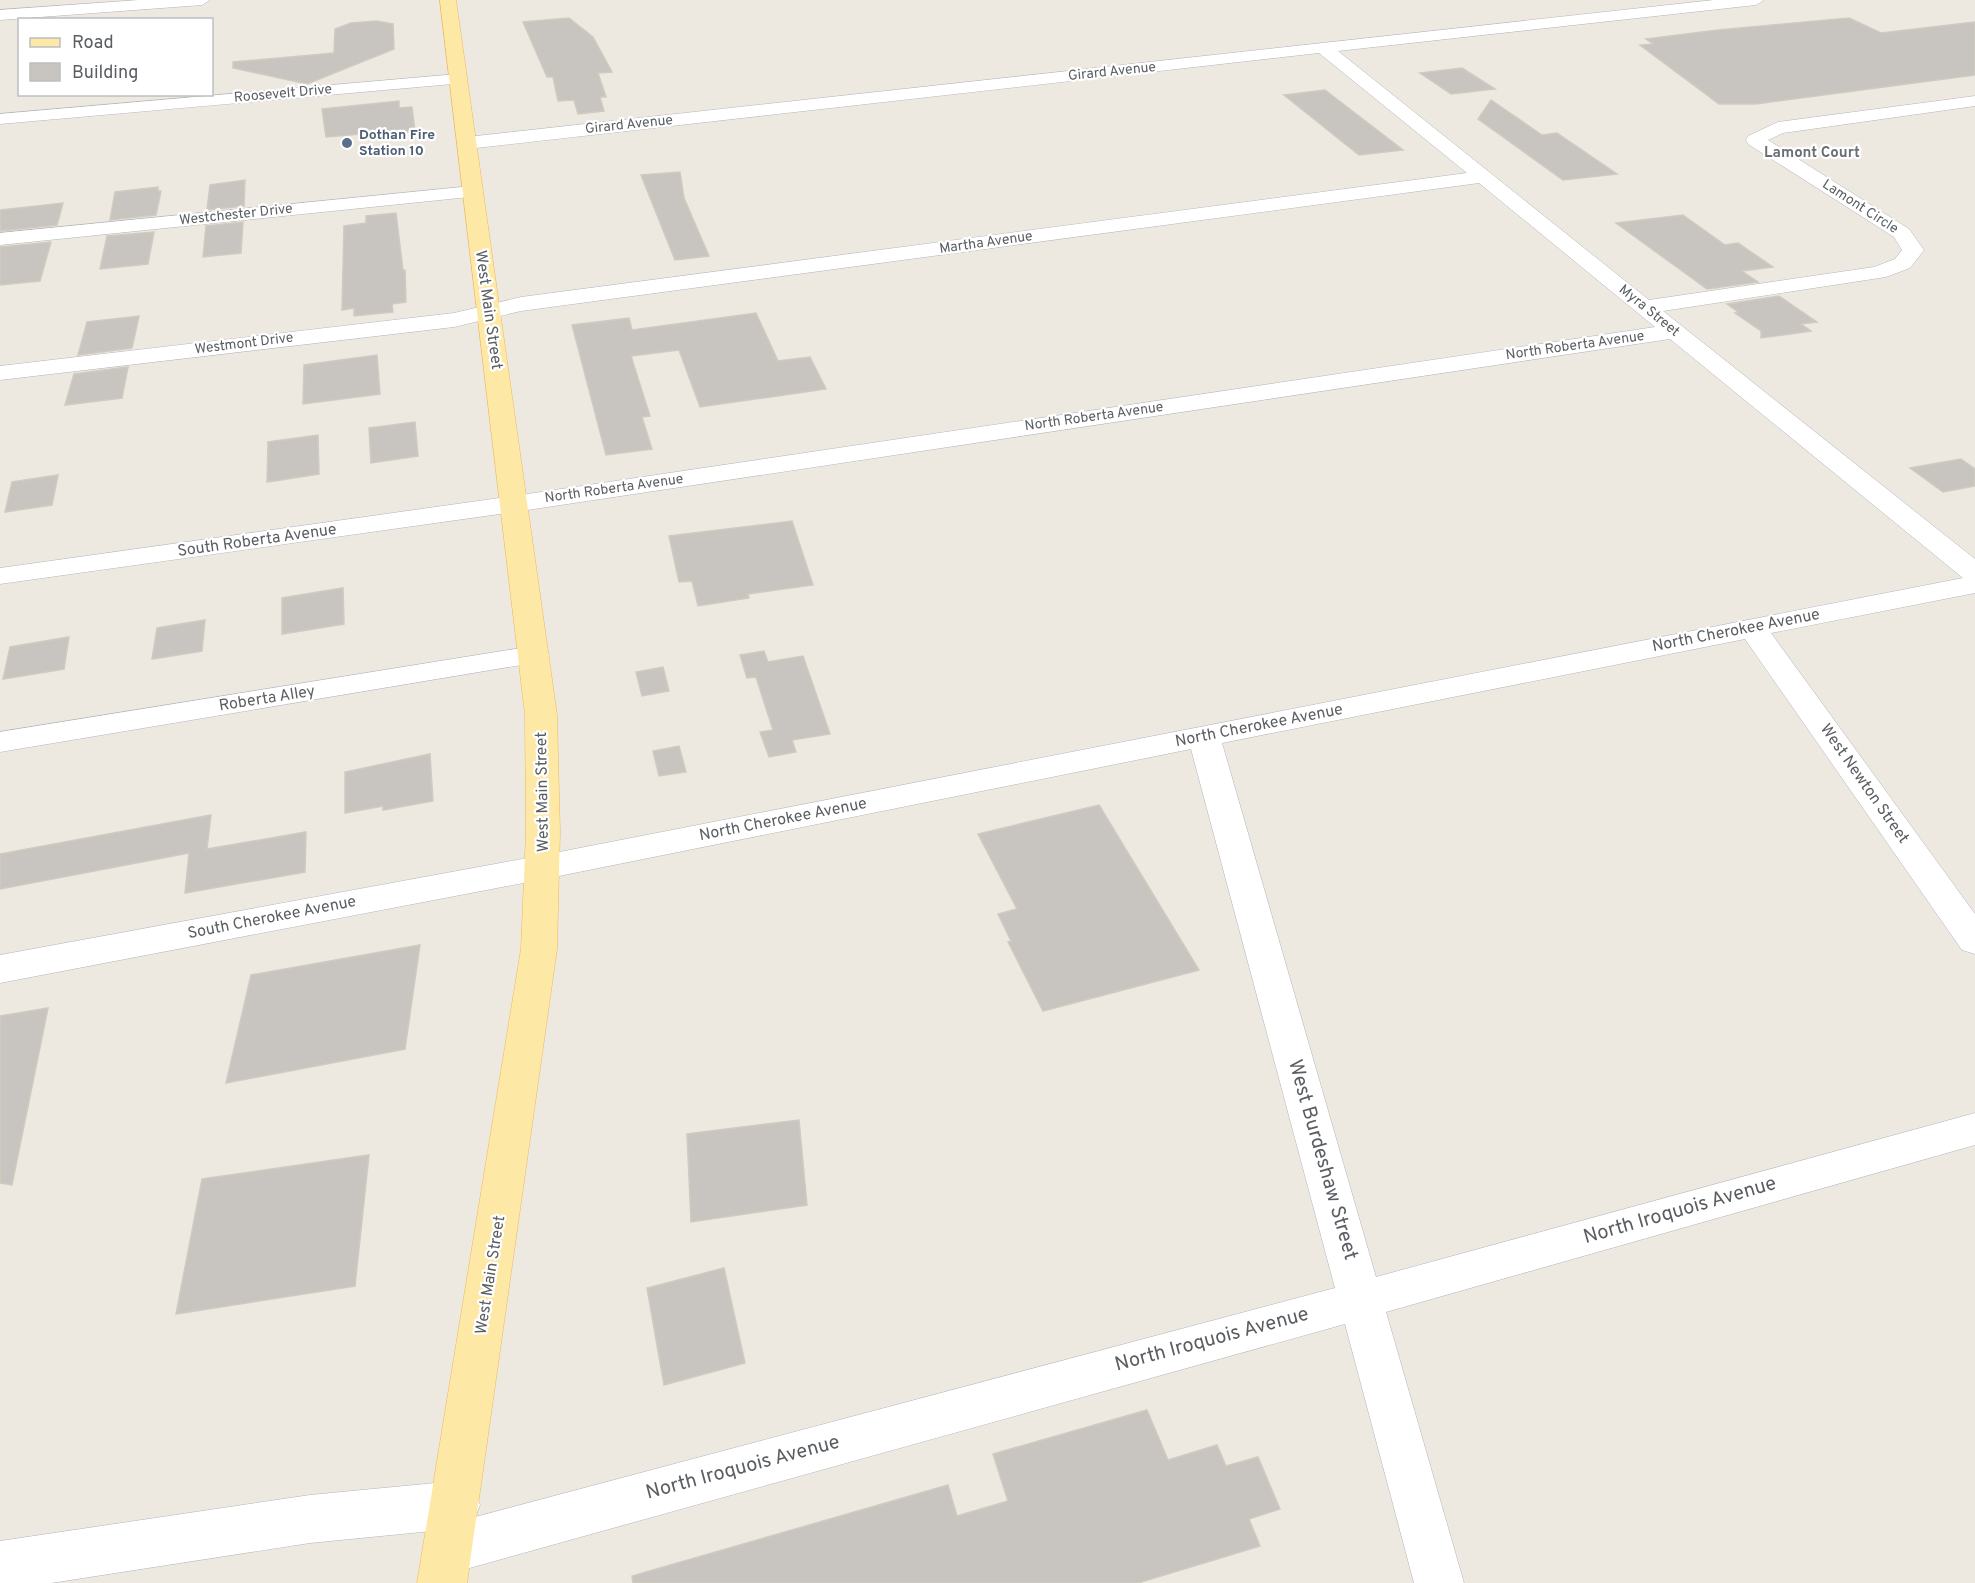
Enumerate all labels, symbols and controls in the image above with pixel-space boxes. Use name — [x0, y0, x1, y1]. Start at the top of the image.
legend — [18, 18, 213, 96]
text: Road — [72, 32, 114, 55]
street label: Girard Avenue — [1067, 59, 1157, 85]
text: Building — [72, 62, 138, 85]
street label: Roosevelt Drive — [233, 81, 333, 107]
street label: Girard Avenue — [584, 112, 674, 138]
place label: Dothan Fire Station 10 — [359, 127, 435, 160]
marker: Dothan Fire Station 10 — [340, 136, 354, 150]
district label: Lamont Court — [1764, 144, 1860, 163]
street label: Lamont Circle — [1819, 176, 1901, 238]
street label: Westchester Drive — [178, 201, 294, 229]
street label: Martha Avenue — [938, 228, 1034, 258]
street label: West Main Street — [470, 249, 506, 371]
street label: Myra Street — [1615, 281, 1683, 341]
street label: North Roberta Avenue — [1505, 328, 1645, 364]
street label: Westmont Drive — [194, 330, 294, 358]
street label: North Roberta Avenue — [1024, 399, 1164, 435]
street label: North Roberta Avenue — [544, 471, 684, 507]
street label: South Roberta Avenue — [176, 520, 338, 562]
street label: North Cherokee Avenue — [1650, 605, 1822, 657]
street label: Roberta Alley — [217, 682, 317, 716]
street label: North Cherokee Avenue — [1173, 700, 1345, 752]
street label: West Newton Street — [1815, 720, 1913, 848]
street label: West Main Street — [532, 732, 554, 852]
street label: North Cherokee Avenue — [697, 794, 869, 846]
street label: South Cherokee Avenue — [186, 892, 358, 944]
street label: West Burdeshaw Street — [1281, 1057, 1363, 1263]
street label: North Iroquois Avenue — [1580, 1171, 1780, 1251]
street label: West Main Street — [472, 1214, 510, 1336]
street label: North Iroquois Avenue — [1112, 1302, 1312, 1378]
street label: North Iroquois Avenue — [643, 1430, 843, 1506]

